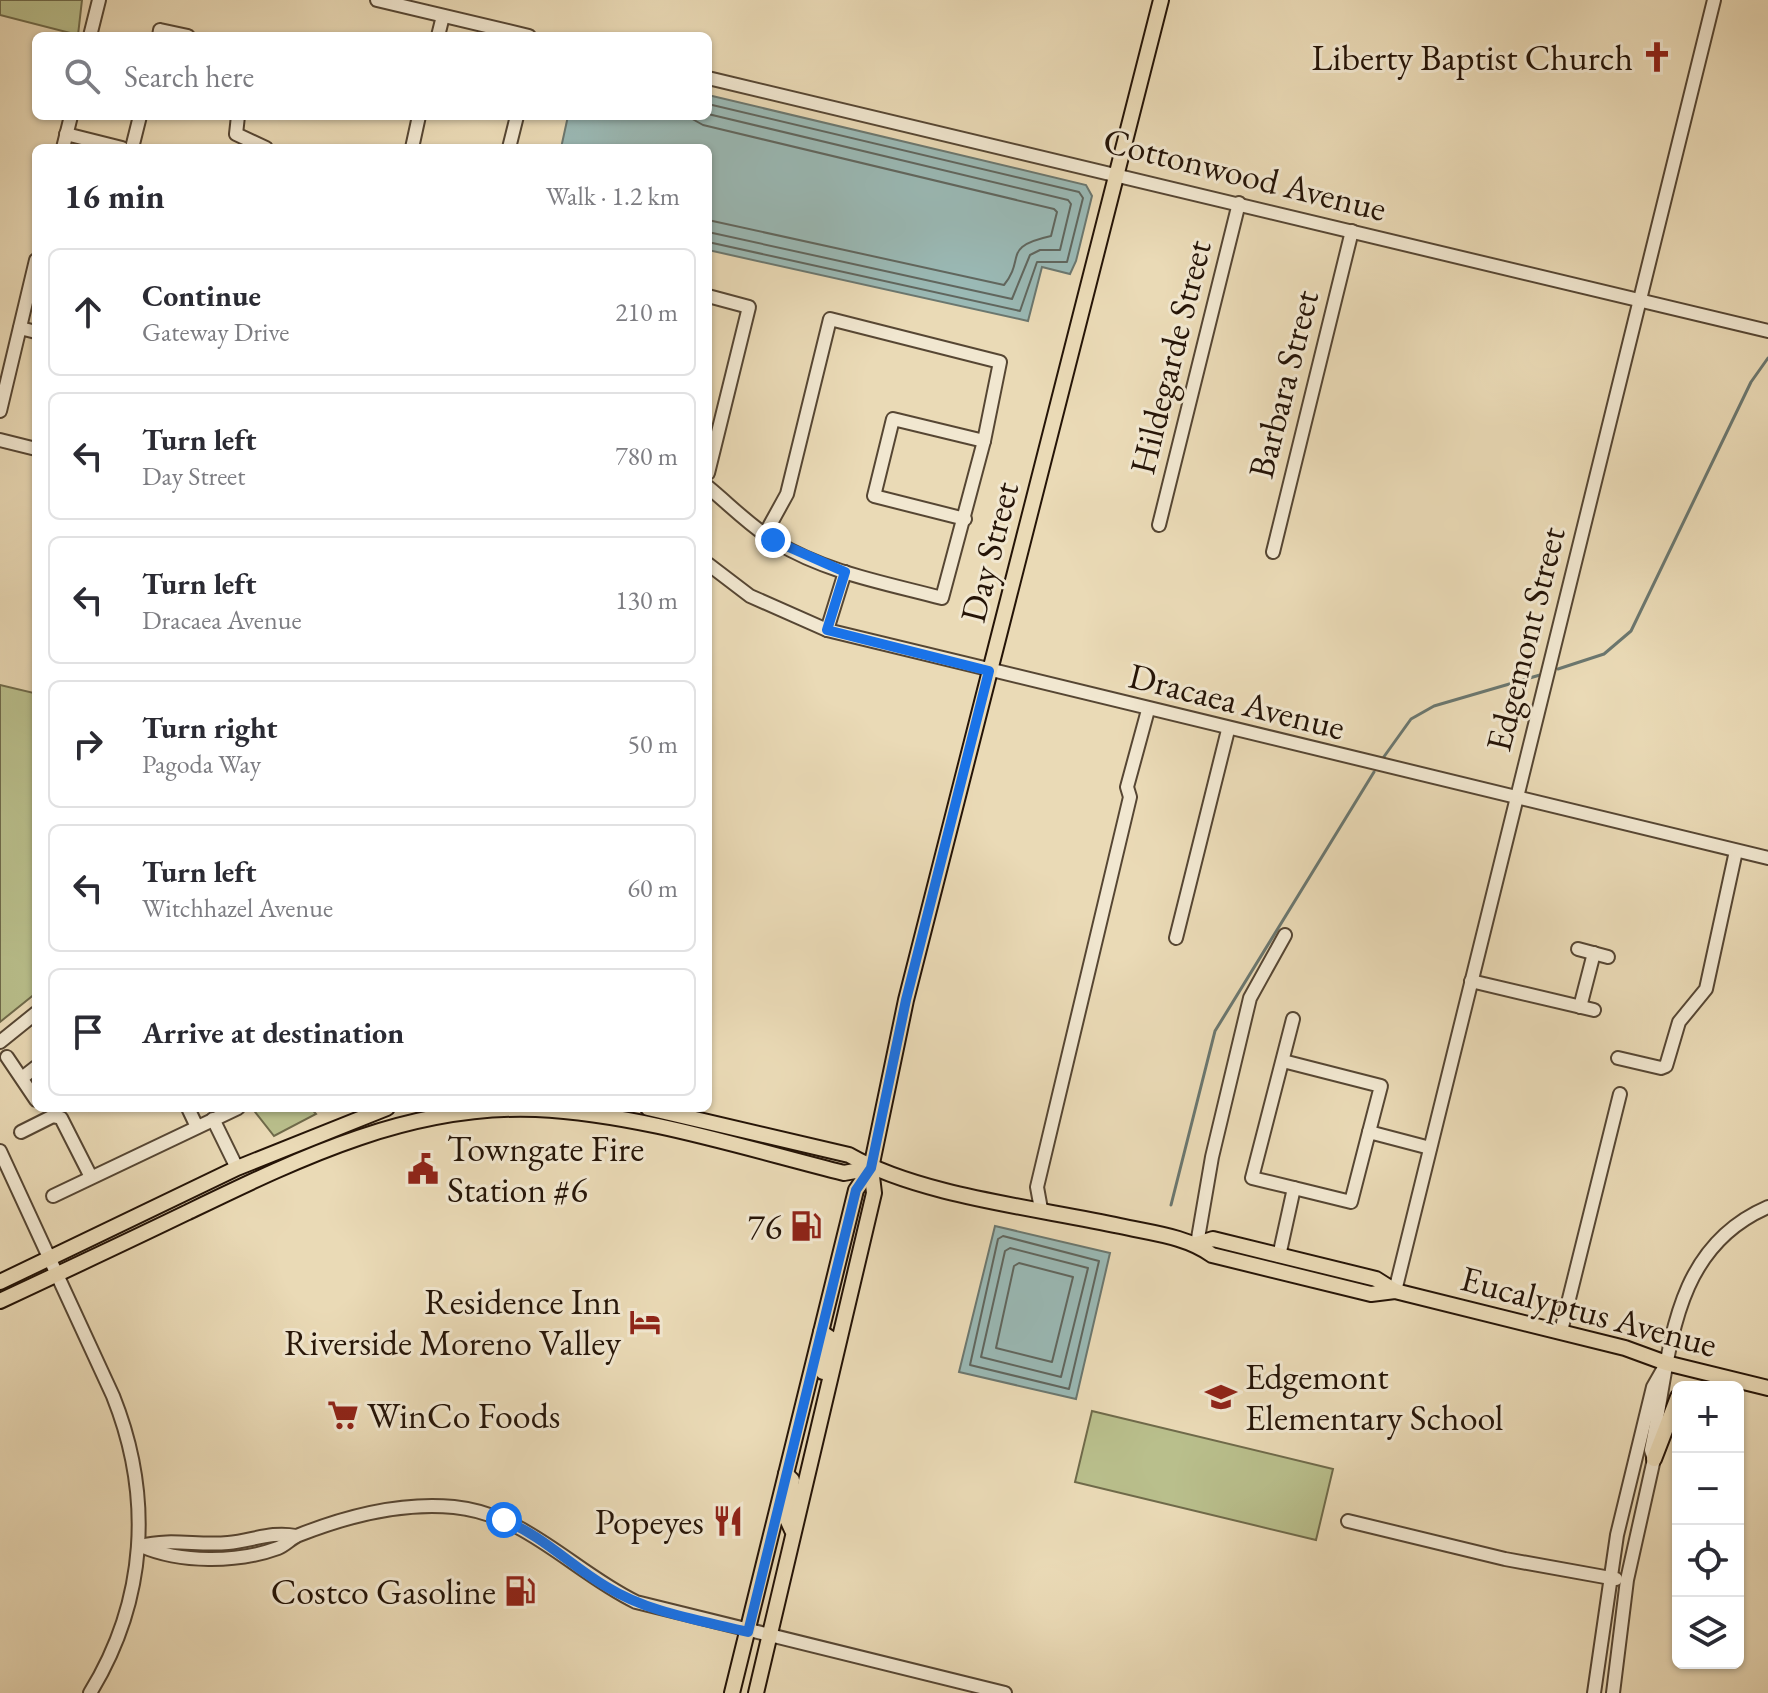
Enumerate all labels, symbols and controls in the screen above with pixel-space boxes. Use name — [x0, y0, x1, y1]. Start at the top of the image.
search box — [32, 32, 712, 120]
place label: Liberty Baptist Church — [1312, 34, 1633, 81]
church icon: Liberty Baptist Church — [1640, 40, 1674, 74]
icon: search — [60, 54, 104, 98]
text: Search here — [124, 57, 254, 96]
street label: Cottonwood Avenue — [1099, 116, 1391, 232]
text: 16 min — [64, 174, 165, 218]
text: Walk · 1.2 km — [546, 179, 680, 213]
street label: Hildegarde Street — [1118, 234, 1222, 479]
text: Continue — [142, 276, 261, 315]
street label: Barbara Street — [1237, 284, 1329, 483]
icon: ahead — [66, 290, 110, 334]
text: 210 m — [615, 295, 678, 329]
text: Gateway Drive — [142, 315, 289, 349]
text: Turn left — [142, 420, 256, 459]
icon: left — [66, 434, 110, 478]
text: 780 m — [615, 439, 678, 473]
text: Day Street — [142, 459, 245, 493]
street label: Day Street — [949, 476, 1029, 627]
street label: Edgemont Street — [1474, 521, 1576, 756]
route end — [755, 522, 791, 558]
text: Turn left — [142, 564, 256, 603]
icon: left — [66, 578, 110, 622]
text: 130 m — [615, 583, 678, 617]
text: Dracaea Avenue — [142, 603, 302, 637]
street label: Dracaea Avenue — [1124, 651, 1350, 751]
text: Turn right — [142, 708, 278, 747]
icon: right — [66, 722, 110, 766]
text: 50 m — [628, 727, 678, 761]
text: Pagoda Way — [142, 747, 261, 781]
text: Turn left — [142, 852, 256, 891]
icon: left — [66, 866, 110, 910]
text: 60 m — [628, 871, 678, 905]
text: Witchhazel Avenue — [142, 891, 333, 925]
icon: arrive — [66, 1010, 110, 1054]
text: Arrive at destination — [142, 1013, 404, 1052]
place label: Towngate Fire Station #6 — [447, 1125, 644, 1213]
public building icon: Towngate Fire Station #6 — [406, 1152, 440, 1186]
place label: 76 — [747, 1203, 782, 1250]
fuel station icon: 76 — [789, 1209, 823, 1243]
street label: Eucalyptus Avenue — [1456, 1254, 1722, 1368]
place label: Residence Inn Riverside Moreno Valley — [284, 1278, 621, 1366]
hotel icon: Residence Inn Riverside Moreno Valley — [628, 1305, 662, 1339]
place label: Edgemont Elementary School — [1245, 1353, 1503, 1441]
school or university icon: Edgemont Elementary School — [1204, 1380, 1238, 1414]
map controls — [1672, 1381, 1744, 1669]
button: + — [1672, 1381, 1744, 1453]
place label: WinCo Foods — [367, 1392, 561, 1439]
supermarket icon: WinCo Foods — [326, 1398, 360, 1432]
button: − — [1672, 1453, 1744, 1525]
place label: Popeyes — [595, 1498, 704, 1545]
route start — [486, 1502, 522, 1538]
restaurant icon: Popeyes — [711, 1504, 745, 1538]
button: locate — [1672, 1525, 1744, 1597]
place label: Costco Gasoline — [271, 1568, 496, 1615]
fuel station icon: Costco Gasoline — [503, 1574, 537, 1608]
button: layers — [1672, 1597, 1744, 1669]

